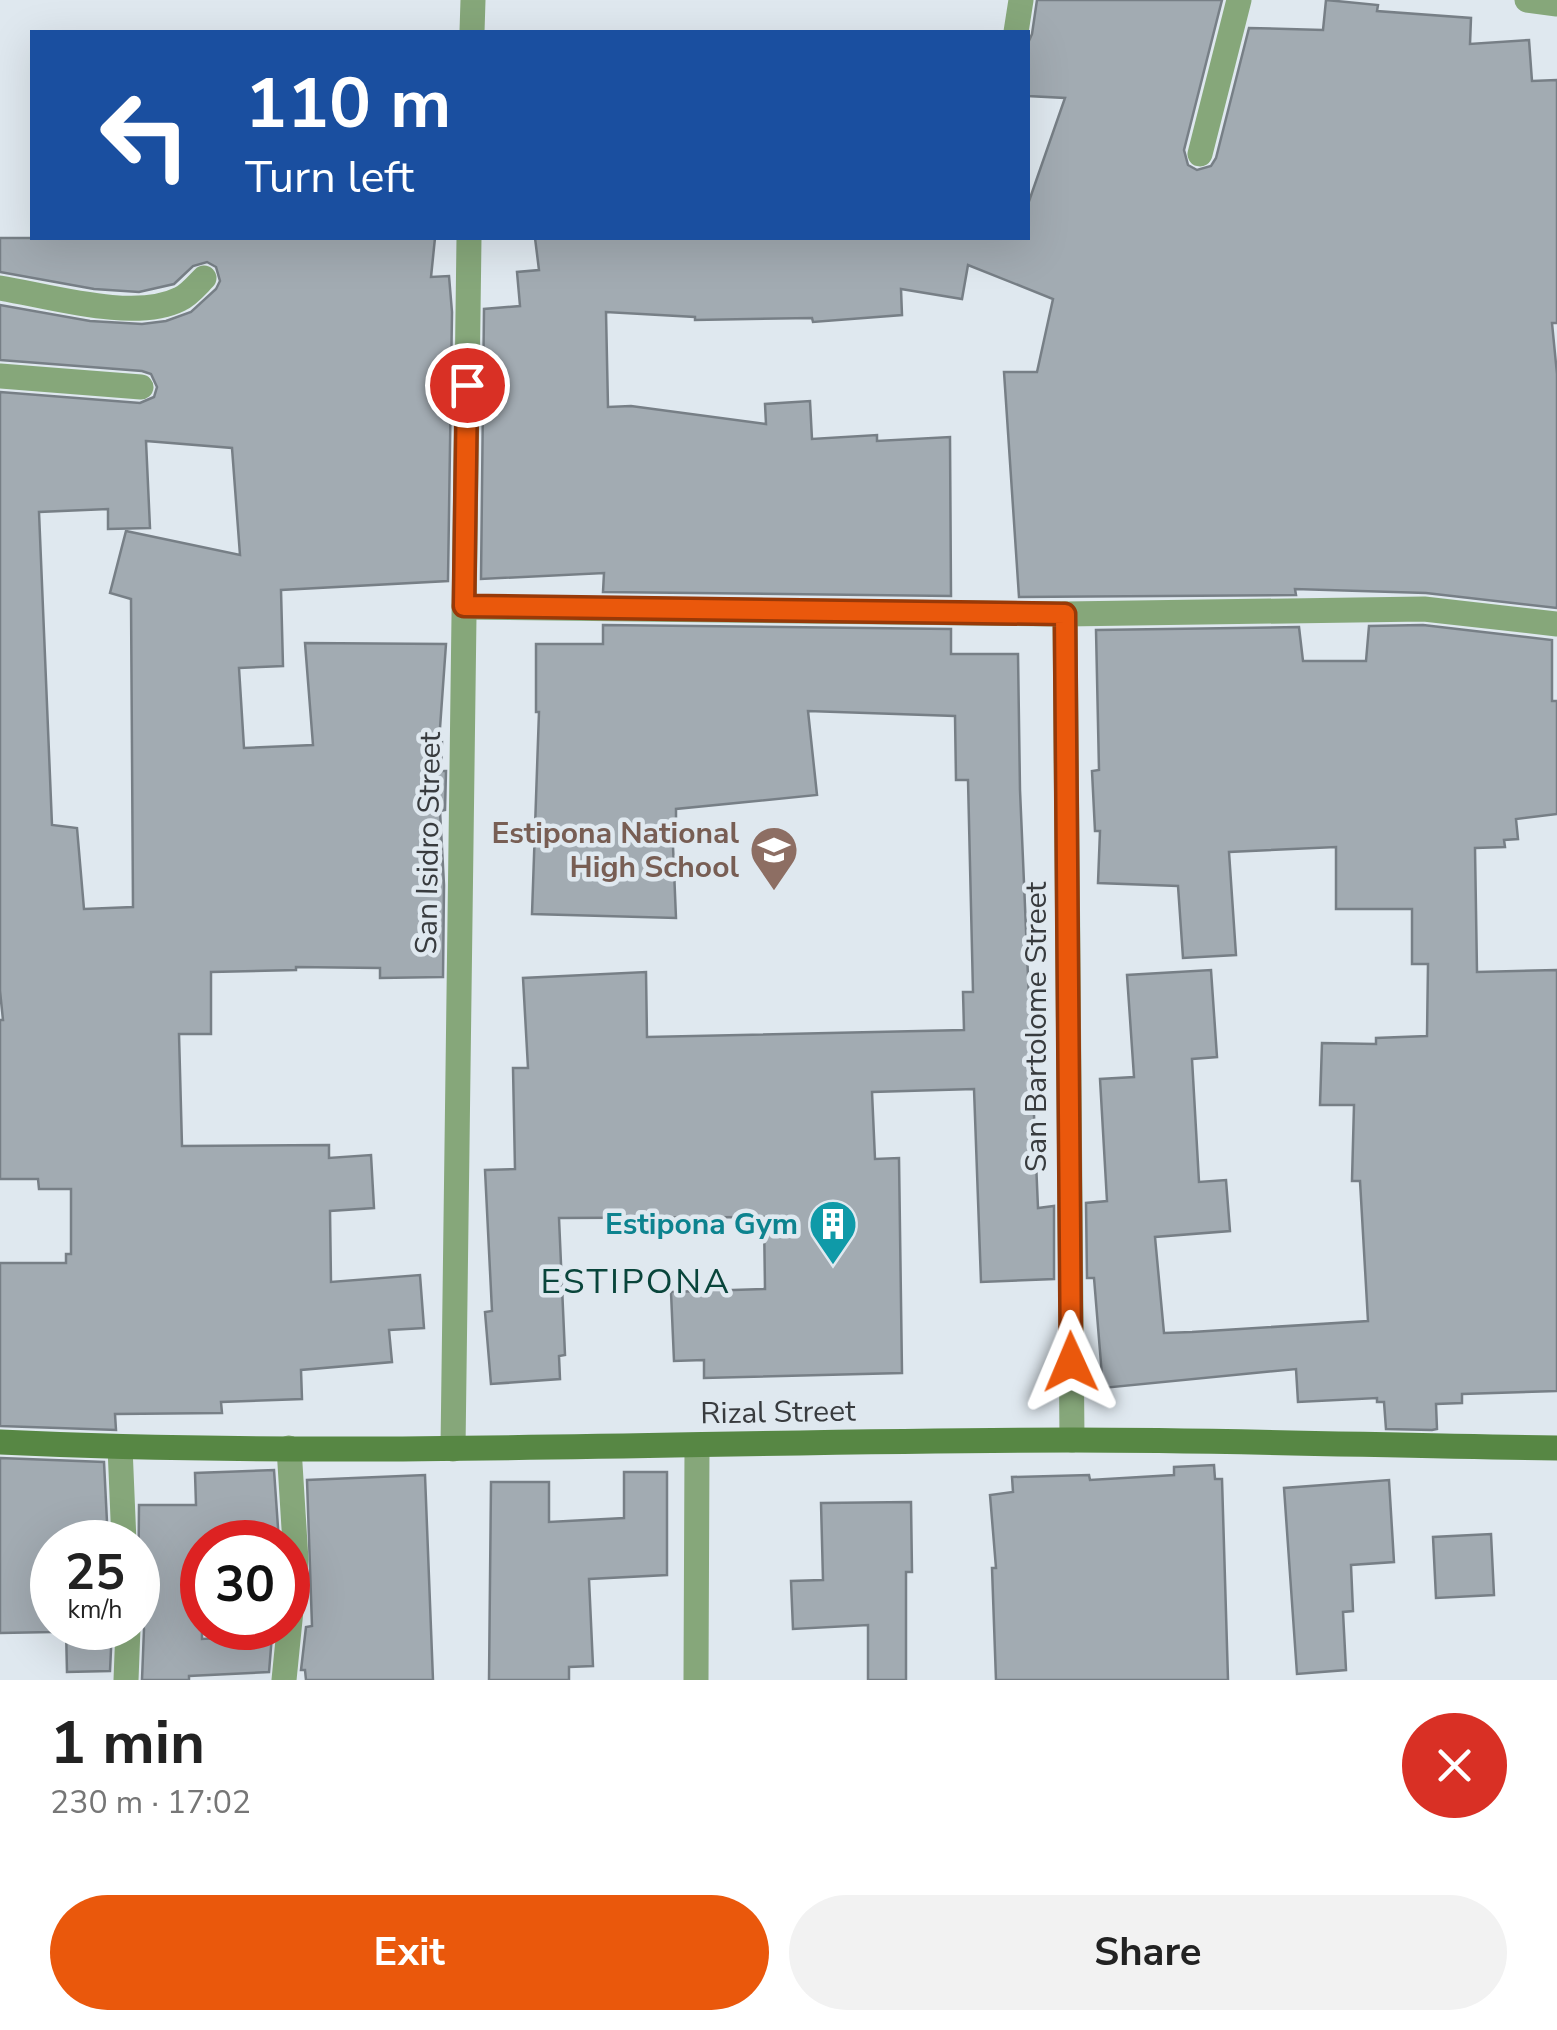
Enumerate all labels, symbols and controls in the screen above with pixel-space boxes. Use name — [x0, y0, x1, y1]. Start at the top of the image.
text: 110 m — [245, 56, 451, 152]
icon: left — [80, 70, 210, 200]
text: Turn left — [245, 147, 414, 208]
pin — [425, 343, 510, 428]
icon: arrive — [440, 358, 495, 413]
street label: San Isidro Street — [406, 731, 451, 955]
place label: Estipona National High School — [491, 813, 739, 888]
school or university icon: Estipona National High School — [748, 824, 800, 892]
street label: San Bartolome Street — [1016, 881, 1057, 1172]
building icon: Estipona Gym — [807, 1198, 859, 1266]
place label: Estipona Gym — [605, 1204, 798, 1245]
district label: ESTIPONA — [540, 1258, 732, 1305]
position arrow — [1019, 1310, 1123, 1414]
street label: Rizal Street — [700, 1391, 856, 1434]
speed limit sign: 30 — [180, 1520, 310, 1650]
text: 25 — [65, 1538, 125, 1607]
text: km/h — [67, 1593, 123, 1627]
text: 1 min — [50, 1702, 205, 1784]
button: close — [1402, 1713, 1507, 1818]
text: 230 m · 17:02 — [50, 1781, 251, 1824]
button: Exit — [50, 1895, 769, 2010]
button: Share — [789, 1895, 1507, 2010]

